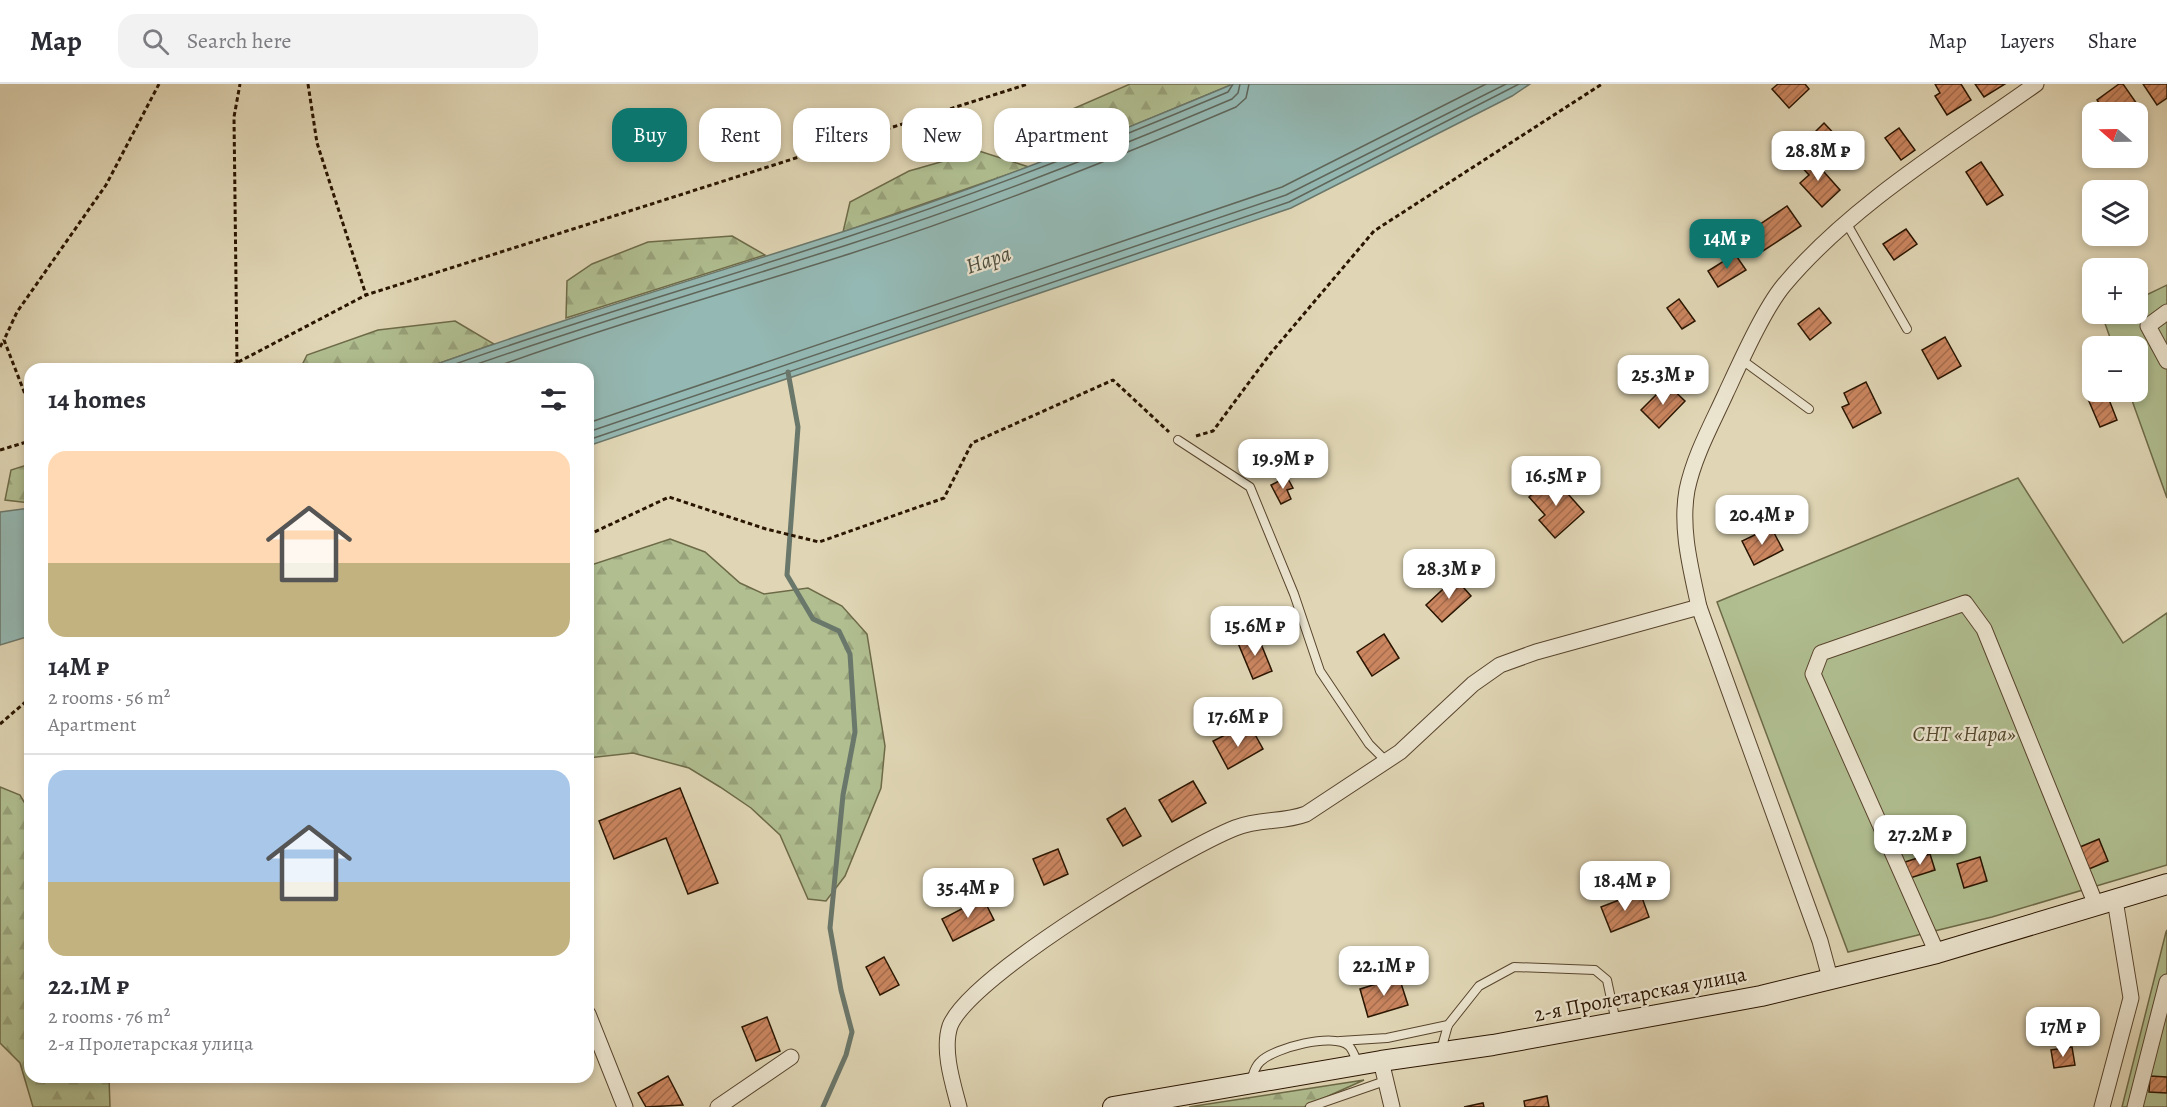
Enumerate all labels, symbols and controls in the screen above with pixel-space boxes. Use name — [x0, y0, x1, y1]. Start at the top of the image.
search box — [118, 14, 538, 68]
text: Map — [30, 22, 82, 60]
icon: search — [139, 25, 172, 58]
text: Search here — [187, 26, 291, 56]
text: Map — [1928, 27, 1967, 55]
text: Layers — [2000, 27, 2055, 55]
text: Share — [2088, 27, 2137, 55]
north arrow — [2082, 102, 2148, 168]
map controls — [2082, 102, 2148, 402]
chip: Buy — [612, 108, 687, 162]
chip: Rent — [699, 108, 781, 162]
chip: Filters — [793, 108, 890, 162]
chip: New — [902, 108, 982, 162]
chip: Apartment — [994, 108, 1129, 162]
pin: 28.8M ₽ — [1763, 131, 1873, 182]
text: 28.8M ₽ — [1786, 137, 1850, 164]
button: layers — [2082, 180, 2148, 246]
pin: 14M ₽ — [1685, 219, 1769, 270]
text: 14M ₽ — [1703, 225, 1751, 252]
water label: Нара — [962, 238, 1015, 282]
button: + — [2082, 258, 2148, 324]
button: − — [2082, 336, 2148, 402]
pin: 25.3M ₽ — [1608, 355, 1718, 406]
text: 25.3M ₽ — [1632, 361, 1694, 388]
text: 14 homes — [48, 382, 146, 417]
icon: filters — [537, 383, 570, 416]
pin: 19.9M ₽ — [1228, 439, 1338, 490]
text: 19.9M ₽ — [1252, 445, 1314, 472]
pin: 16.5M ₽ — [1501, 456, 1611, 507]
text: 16.5M ₽ — [1526, 462, 1587, 489]
icon: home — [255, 490, 363, 598]
pin: 20.4M ₽ — [1707, 495, 1817, 546]
text: 20.4M ₽ — [1729, 501, 1795, 528]
pin: 28.3M ₽ — [1394, 549, 1504, 600]
text: 28.3M ₽ — [1417, 555, 1481, 582]
pin: 15.6M ₽ — [1200, 606, 1310, 657]
text: 15.6M ₽ — [1225, 612, 1286, 639]
text: 14M ₽ — [48, 649, 109, 684]
text: 2 rooms · 56 m² — [48, 684, 170, 711]
pin: 17.6M ₽ — [1183, 697, 1293, 748]
text: 17.6M ₽ — [1208, 703, 1269, 730]
text: Apartment — [48, 711, 137, 738]
park label: СНТ «Нара» — [1912, 720, 2016, 748]
icon: home — [255, 809, 363, 917]
pin: 27.2M ₽ — [1865, 815, 1975, 866]
text: 27.2M ₽ — [1888, 821, 1952, 848]
pin: 18.4M ₽ — [1570, 861, 1680, 912]
text: 18.4M ₽ — [1594, 867, 1656, 894]
pin: 35.4M ₽ — [913, 868, 1023, 919]
text: 35.4M ₽ — [937, 874, 999, 901]
pin: 22.1M ₽ — [1329, 946, 1439, 997]
text: 22.1M ₽ — [1353, 952, 1415, 979]
street label: 2-я Пролетарская улица — [1531, 960, 1749, 1028]
text: 22.1M ₽ — [48, 968, 129, 1003]
text: 2 rooms · 76 m² — [48, 1003, 170, 1030]
pin: 17M ₽ — [2021, 1007, 2105, 1058]
text: 17M ₽ — [2040, 1013, 2086, 1040]
text: 2-я Пролетарская улица — [48, 1030, 253, 1057]

